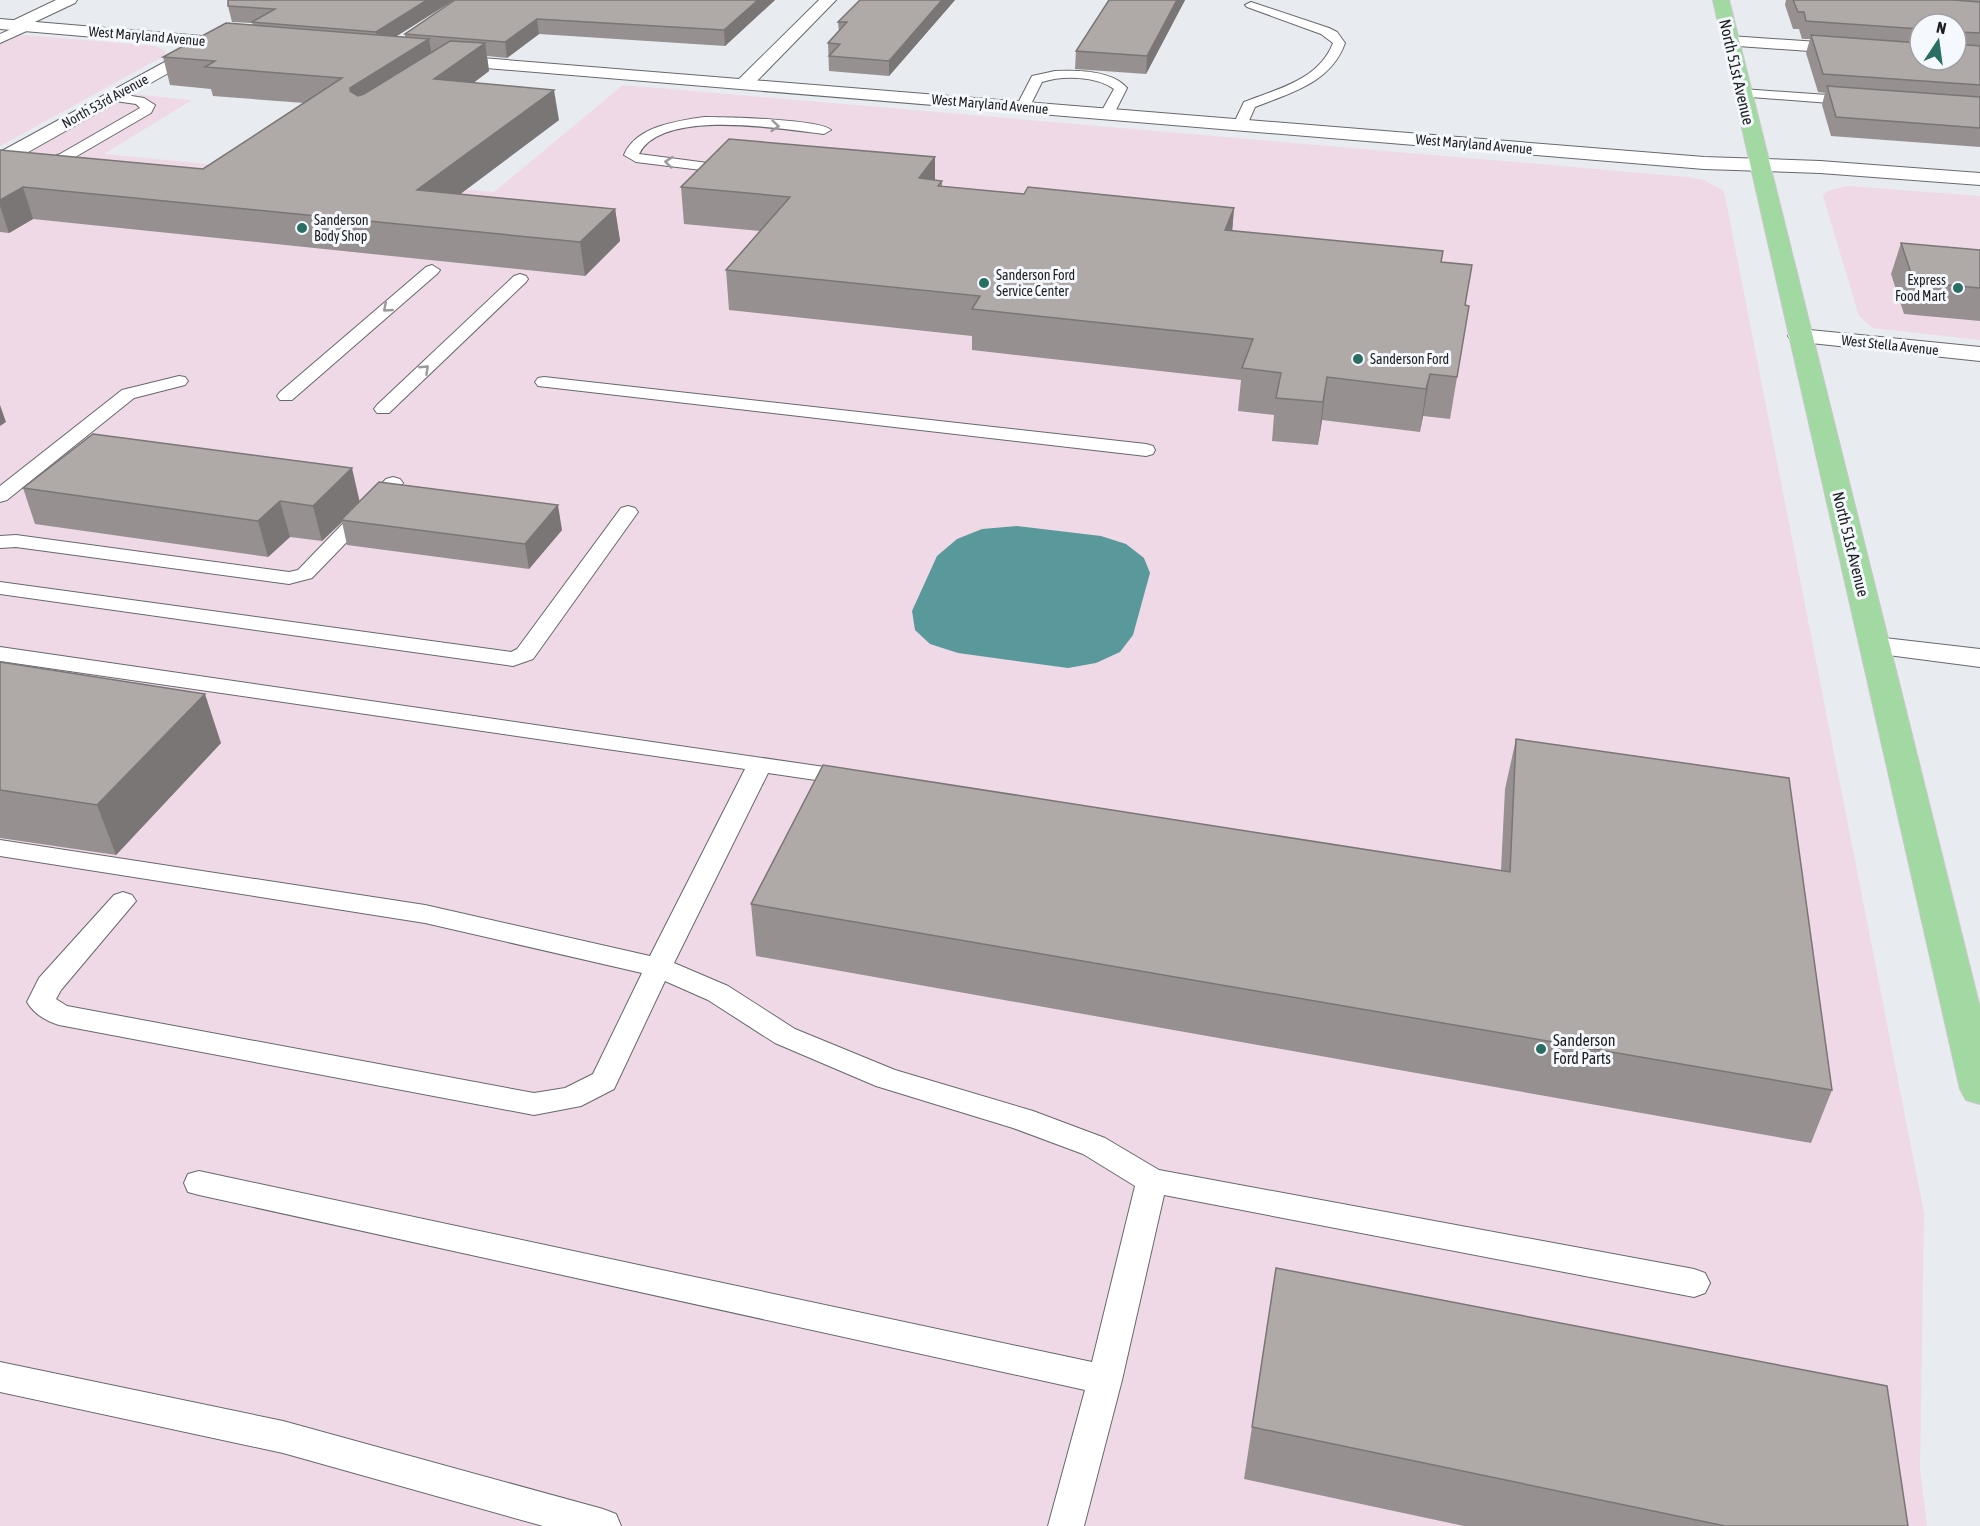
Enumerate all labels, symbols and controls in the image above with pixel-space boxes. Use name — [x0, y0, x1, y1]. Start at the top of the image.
north arrow — [1908, 12, 1968, 72]
street label: North 51st Avenue — [1716, 17, 1758, 127]
text: N — [1935, 18, 1948, 37]
street label: West Maryland Avenue — [88, 23, 206, 49]
street label: North 53rd Avenue — [59, 71, 151, 131]
street label: West Maryland Avenue — [931, 91, 1049, 117]
one-way arrow — [770, 119, 780, 132]
street label: West Maryland Avenue — [1415, 131, 1533, 157]
one-way arrow — [664, 156, 673, 169]
place label: Sanderson Body Shop — [314, 212, 369, 244]
marker: Sanderson Body Shop — [295, 221, 309, 235]
place label: Sanderson Ford Service Center — [996, 267, 1075, 299]
place label: Express Food Mart — [1895, 272, 1946, 304]
marker: Sanderson Ford Service Center — [977, 276, 991, 290]
marker: Express Food Mart — [1951, 281, 1965, 295]
one-way arrow — [383, 301, 394, 312]
street label: West Stella Avenue — [1841, 332, 1939, 358]
place label: Sanderson Ford — [1370, 351, 1449, 367]
marker: Sanderson Ford — [1351, 352, 1365, 366]
one-way arrow — [419, 365, 429, 376]
street label: North 51st Avenue — [1829, 489, 1873, 599]
place label: Sanderson Ford Parts — [1553, 1031, 1615, 1067]
marker: Sanderson Ford Parts — [1534, 1042, 1548, 1056]

